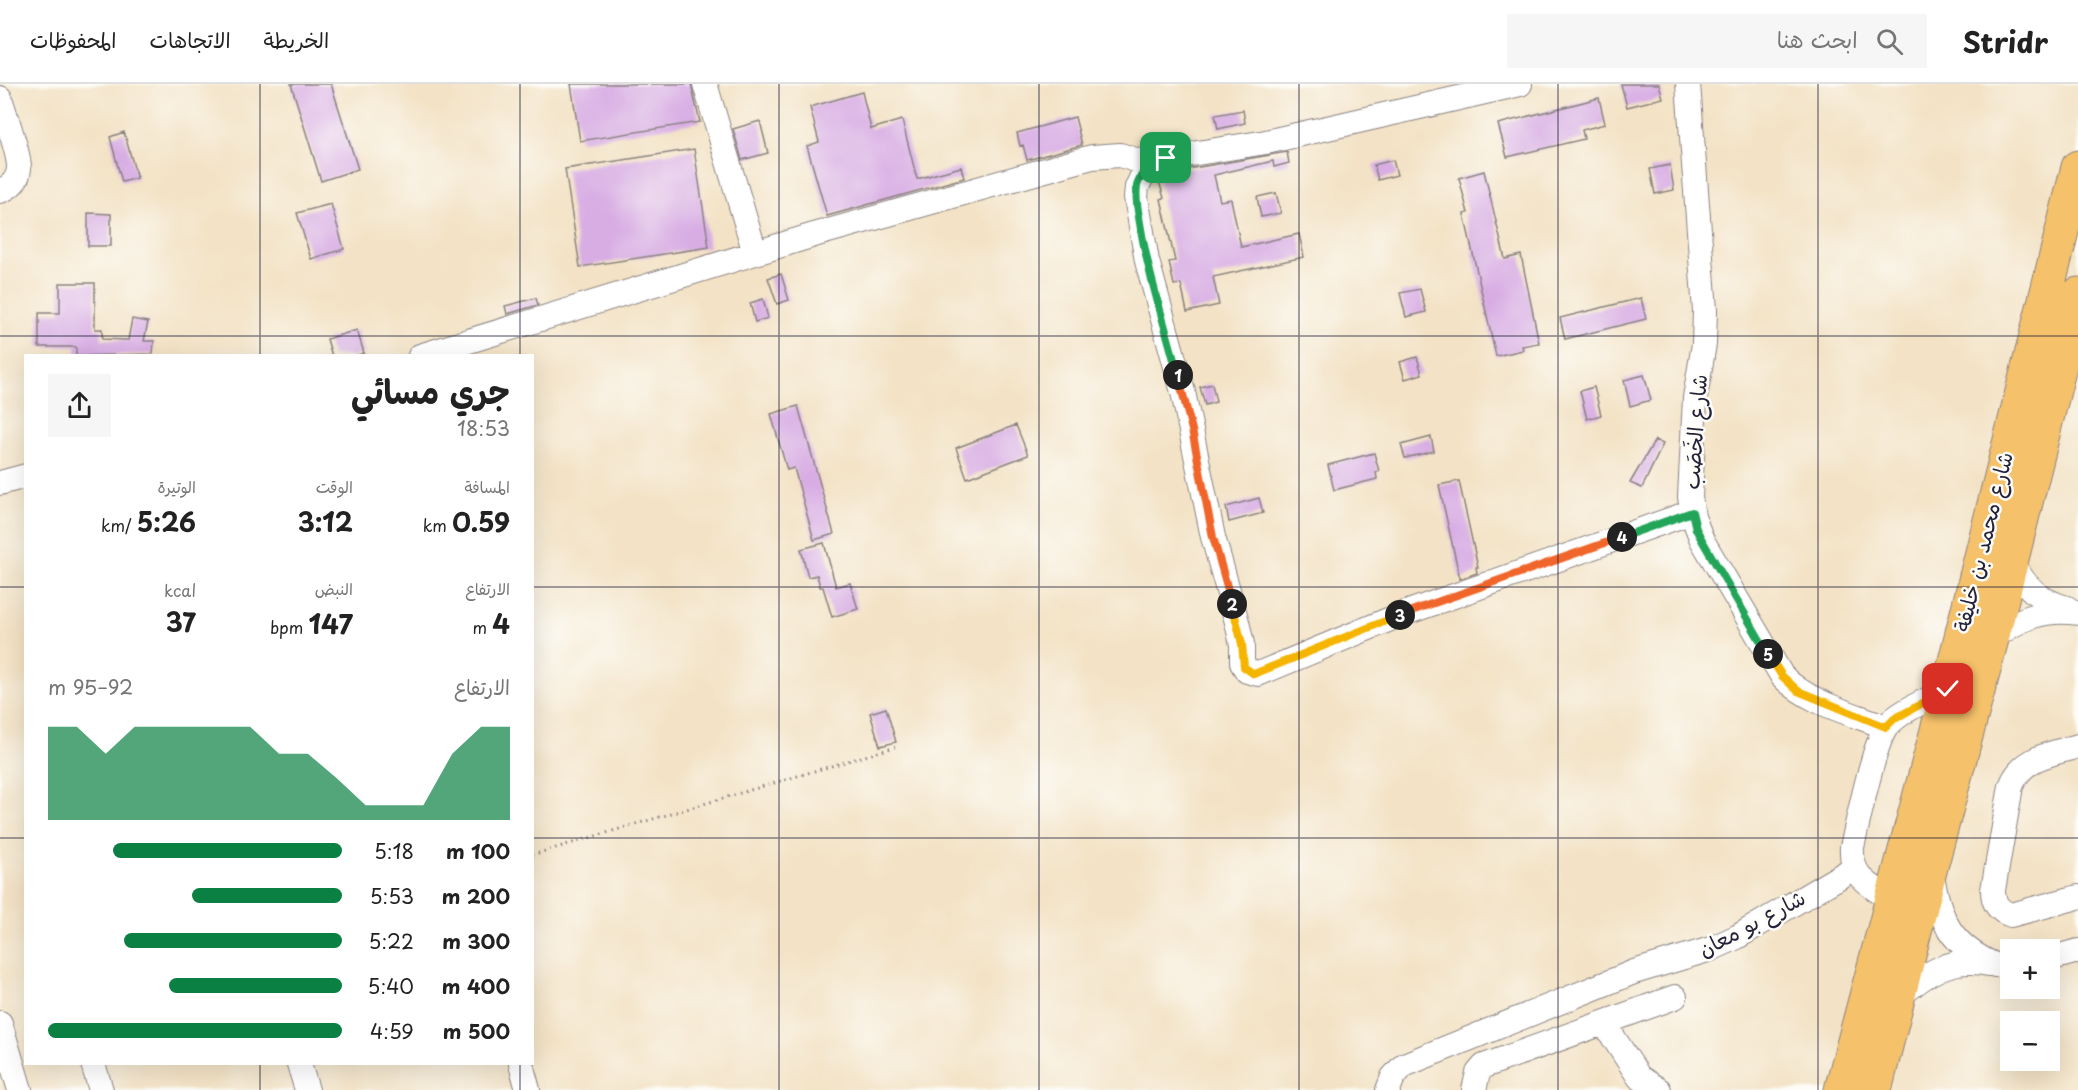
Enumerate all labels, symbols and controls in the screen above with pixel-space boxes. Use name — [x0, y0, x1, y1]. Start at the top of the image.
search box — [1507, 14, 1927, 68]
text: Stridr — [1963, 20, 2048, 63]
text: ابحث هنا — [1777, 22, 1858, 55]
text: المحفوظات — [30, 23, 116, 55]
text: الاتجاهات — [149, 23, 231, 55]
text: الخريطة — [264, 23, 329, 55]
icon: search — [1873, 25, 1906, 58]
pin — [1140, 132, 1191, 183]
icon: arrive — [1149, 141, 1182, 174]
pin: 1 — [1163, 360, 1193, 390]
text: 1 — [1174, 363, 1182, 387]
text: جري مسائي — [351, 365, 510, 415]
street label: شارع الخَصَب — [1674, 373, 1715, 491]
button: share — [48, 374, 111, 437]
text: 18:53 — [457, 413, 510, 443]
street label: شارع محمد بن خليفة — [1944, 448, 2021, 635]
text: الوتيرة — [157, 474, 196, 498]
text: الوقت — [316, 474, 353, 498]
text: المسافة — [464, 474, 510, 498]
text: 5:26 — [137, 502, 196, 541]
text: 3:12 — [298, 502, 353, 541]
text: 0.59 — [452, 502, 510, 541]
text: /km — [101, 513, 137, 537]
text: km — [423, 513, 452, 537]
pin: 4 — [1607, 522, 1637, 552]
text: 4 — [1617, 525, 1627, 549]
text: النبض — [315, 576, 353, 600]
text: الارتفاع — [465, 576, 510, 600]
text: kcal — [164, 578, 196, 602]
pin: 2 — [1217, 589, 1247, 619]
text: 2 — [1226, 592, 1238, 616]
pin: 3 — [1385, 600, 1415, 630]
text: 37 — [166, 602, 196, 641]
text: 3 — [1395, 603, 1405, 627]
text: 147 — [309, 604, 353, 643]
text: 4 — [492, 604, 510, 643]
text: bpm — [270, 615, 309, 639]
text: m — [473, 615, 492, 639]
pin: 5 — [1753, 639, 1783, 669]
text: 5 — [1763, 642, 1773, 666]
pin — [1922, 663, 1973, 714]
text: 92–95 m — [48, 672, 133, 702]
text: الارتفاع — [454, 672, 510, 702]
icon: check — [1931, 672, 1964, 705]
text: 5:18 — [374, 836, 414, 866]
text: 100 m — [446, 836, 510, 866]
text: 5:53 — [370, 881, 414, 911]
text: 200 m — [442, 881, 510, 911]
street label: شارع بو معان — [1692, 881, 1811, 965]
text: 5:22 — [369, 926, 414, 956]
text: 300 m — [442, 926, 510, 956]
map controls — [2000, 939, 2060, 1071]
button: + — [2000, 939, 2060, 999]
text: 5:40 — [368, 971, 414, 1001]
text: 400 m — [442, 971, 510, 1001]
button: − — [2000, 1011, 2060, 1071]
text: 4:59 — [370, 1016, 414, 1046]
text: 500 m — [443, 1016, 510, 1046]

